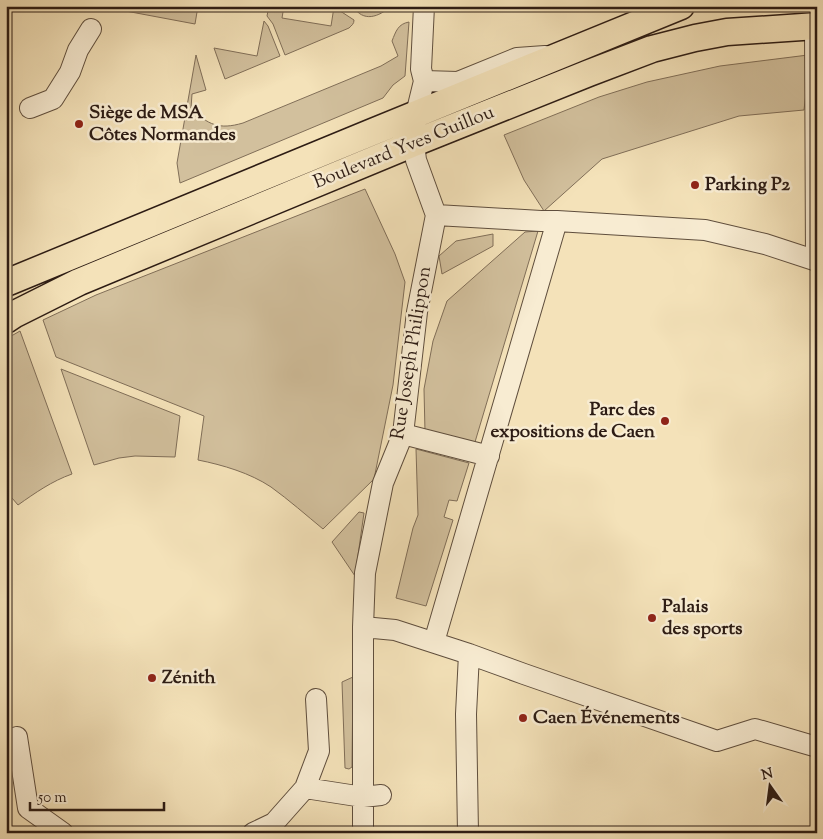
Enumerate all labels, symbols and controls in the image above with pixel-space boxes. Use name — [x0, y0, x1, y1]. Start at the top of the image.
street label: Boulevard Yves Guillou — [309, 99, 499, 197]
place label: Siège de MSA Côtes Normandes — [89, 100, 236, 149]
marker: Siège de MSA Côtes Normandes — [73, 118, 85, 130]
place label: Parking P2 — [705, 172, 790, 199]
marker: Parking P2 — [689, 179, 701, 191]
street label: Rue Joseph Philippon — [385, 264, 439, 442]
place label: Parc des expositions de Caen — [490, 397, 656, 446]
marker: Parc des expositions de Caen — [659, 415, 671, 427]
place label: Palais des sports — [662, 594, 743, 643]
marker: Palais des sports — [646, 612, 658, 624]
place label: Zénith — [162, 665, 217, 692]
marker: Zénith — [146, 672, 158, 684]
place label: Caen Événements — [533, 705, 680, 732]
marker: Caen Événements — [517, 712, 529, 724]
north arrow — [746, 762, 796, 812]
text: N — [759, 764, 775, 786]
scale bar — [30, 779, 164, 811]
text: 50 m — [37, 788, 67, 809]

